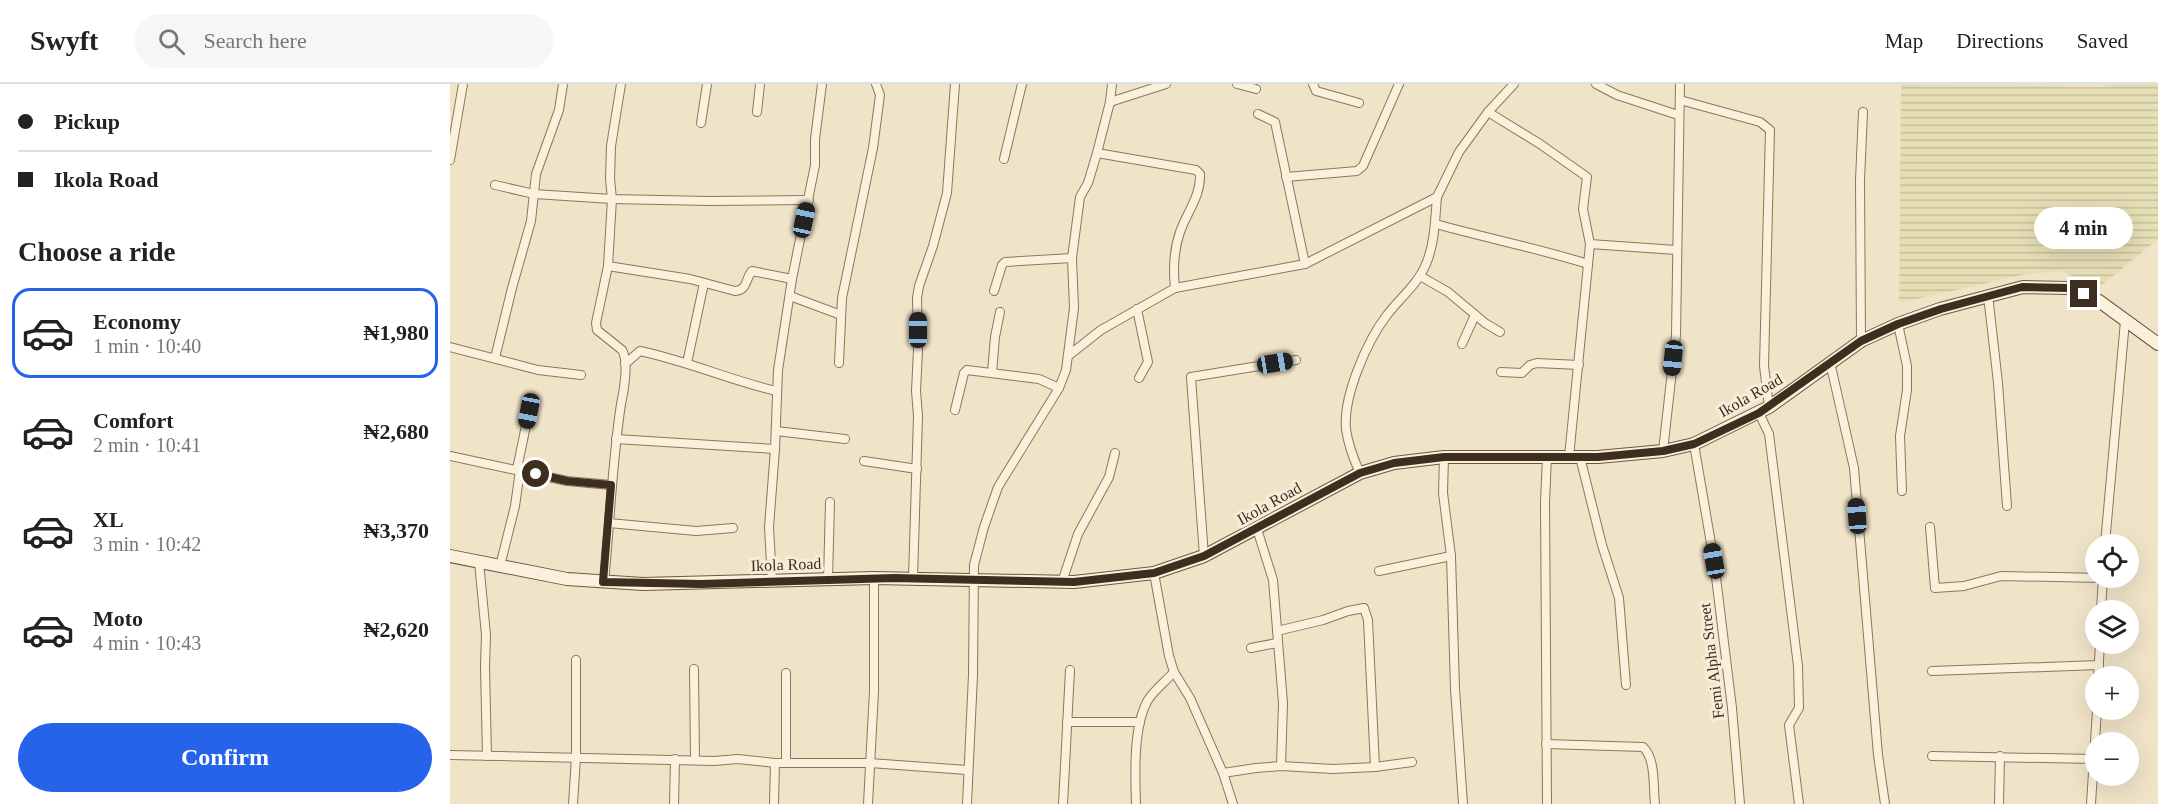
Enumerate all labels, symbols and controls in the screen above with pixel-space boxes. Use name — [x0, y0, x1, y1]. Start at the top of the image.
search box — [134, 14, 554, 68]
text: Swyft — [30, 25, 98, 56]
icon: search — [155, 25, 188, 58]
text: Search here — [203, 28, 307, 53]
text: Map — [1885, 29, 1923, 53]
text: Directions — [1956, 29, 2044, 53]
text: Saved — [2077, 29, 2128, 53]
text: Pickup — [54, 109, 120, 134]
text: Ikola Road — [54, 167, 159, 192]
car — [791, 201, 817, 239]
callout: 4 min — [2034, 207, 2134, 249]
text: 4 min — [2059, 217, 2108, 239]
text: Choose a ride — [18, 237, 176, 267]
route end — [2070, 280, 2097, 307]
icon: car — [21, 306, 75, 360]
text: Economy — [93, 309, 181, 334]
car — [909, 312, 927, 348]
text: ₦1,980 — [364, 320, 429, 345]
text: 1 min · 10:40 — [93, 335, 201, 357]
car — [1662, 339, 1684, 377]
car — [1256, 351, 1294, 375]
street label: Ikola Road — [1715, 370, 1785, 420]
car — [517, 392, 541, 430]
icon: car — [21, 405, 75, 459]
text: Comfort — [93, 408, 174, 433]
text: ₦2,680 — [364, 419, 429, 444]
text: 2 min · 10:41 — [93, 434, 201, 456]
route start — [522, 460, 549, 487]
street label: Ikola Road — [1234, 479, 1304, 528]
car — [1847, 497, 1867, 535]
icon: car — [21, 504, 75, 558]
text: XL — [93, 507, 124, 532]
text: ₦3,370 — [364, 518, 429, 543]
text: 3 min · 10:42 — [93, 533, 201, 555]
map controls — [2085, 534, 2139, 786]
button: locate — [2085, 534, 2139, 588]
car — [1702, 542, 1726, 580]
street label: Ikola Road — [750, 555, 822, 574]
button: layers — [2085, 600, 2139, 654]
street label: Femi Alpha Street — [1696, 601, 1728, 720]
icon: car — [21, 603, 75, 657]
text: Moto — [93, 606, 143, 631]
text: ₦2,620 — [364, 617, 429, 642]
text: 4 min · 10:43 — [93, 632, 201, 654]
button: + — [2085, 666, 2139, 720]
button: Confirm — [18, 723, 432, 792]
button: − — [2085, 732, 2139, 786]

